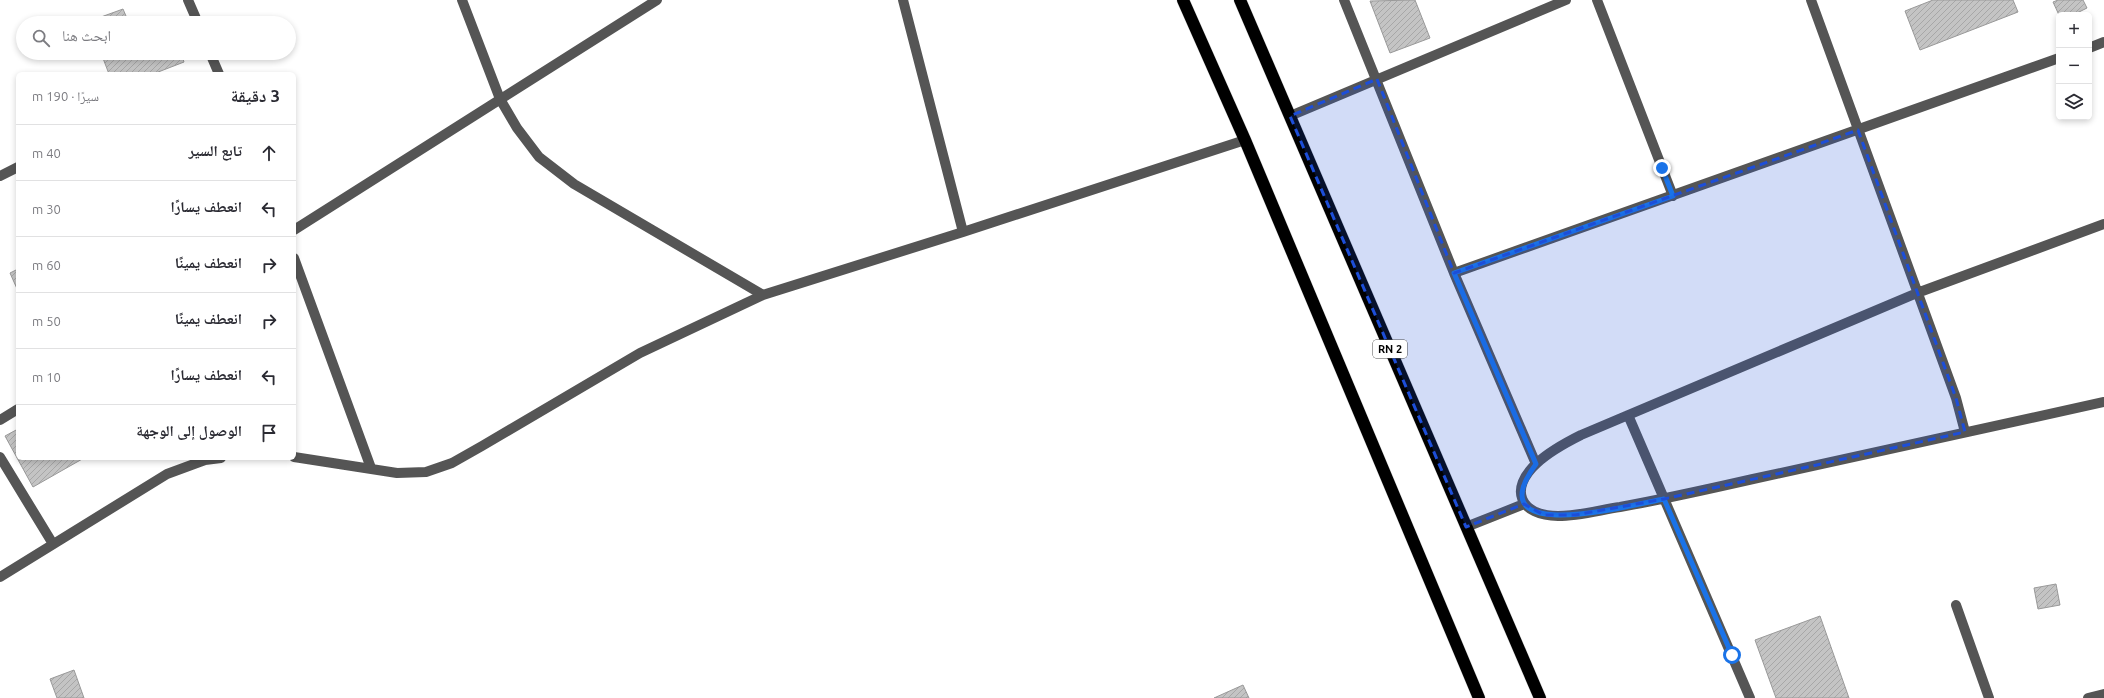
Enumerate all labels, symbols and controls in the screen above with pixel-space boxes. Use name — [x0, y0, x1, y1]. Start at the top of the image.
map controls — [2056, 12, 2092, 120]
button: + — [2056, 12, 2092, 48]
search box — [16, 16, 296, 60]
icon: search — [30, 27, 52, 49]
text: ابحث هنا — [62, 27, 111, 44]
button: − — [2056, 48, 2092, 84]
button: layers — [2056, 84, 2092, 120]
text: 3 دقيقة — [231, 86, 280, 105]
text: سيرًا · 190 m — [32, 89, 99, 103]
text: تابع السير — [188, 142, 242, 159]
icon: ahead — [258, 142, 280, 164]
text: 40 m — [32, 146, 61, 160]
route end — [1653, 159, 1671, 177]
text: انعطف يسارًا — [170, 198, 242, 215]
icon: left — [258, 198, 280, 220]
text: 30 m — [32, 202, 61, 216]
text: انعطف يمينًا — [175, 254, 242, 271]
icon: right — [258, 254, 280, 276]
text: 60 m — [32, 258, 61, 272]
text: انعطف يمينًا — [175, 310, 242, 327]
icon: right — [258, 310, 280, 332]
text: 50 m — [32, 314, 61, 328]
road number: RN 2 — [1373, 340, 1407, 358]
text: انعطف يسارًا — [170, 366, 242, 383]
icon: left — [258, 366, 280, 388]
text: 10 m — [32, 370, 61, 384]
text: الوصول إلى الوجهة — [136, 422, 242, 439]
icon: arrive — [258, 422, 280, 444]
route start — [1723, 646, 1741, 664]

